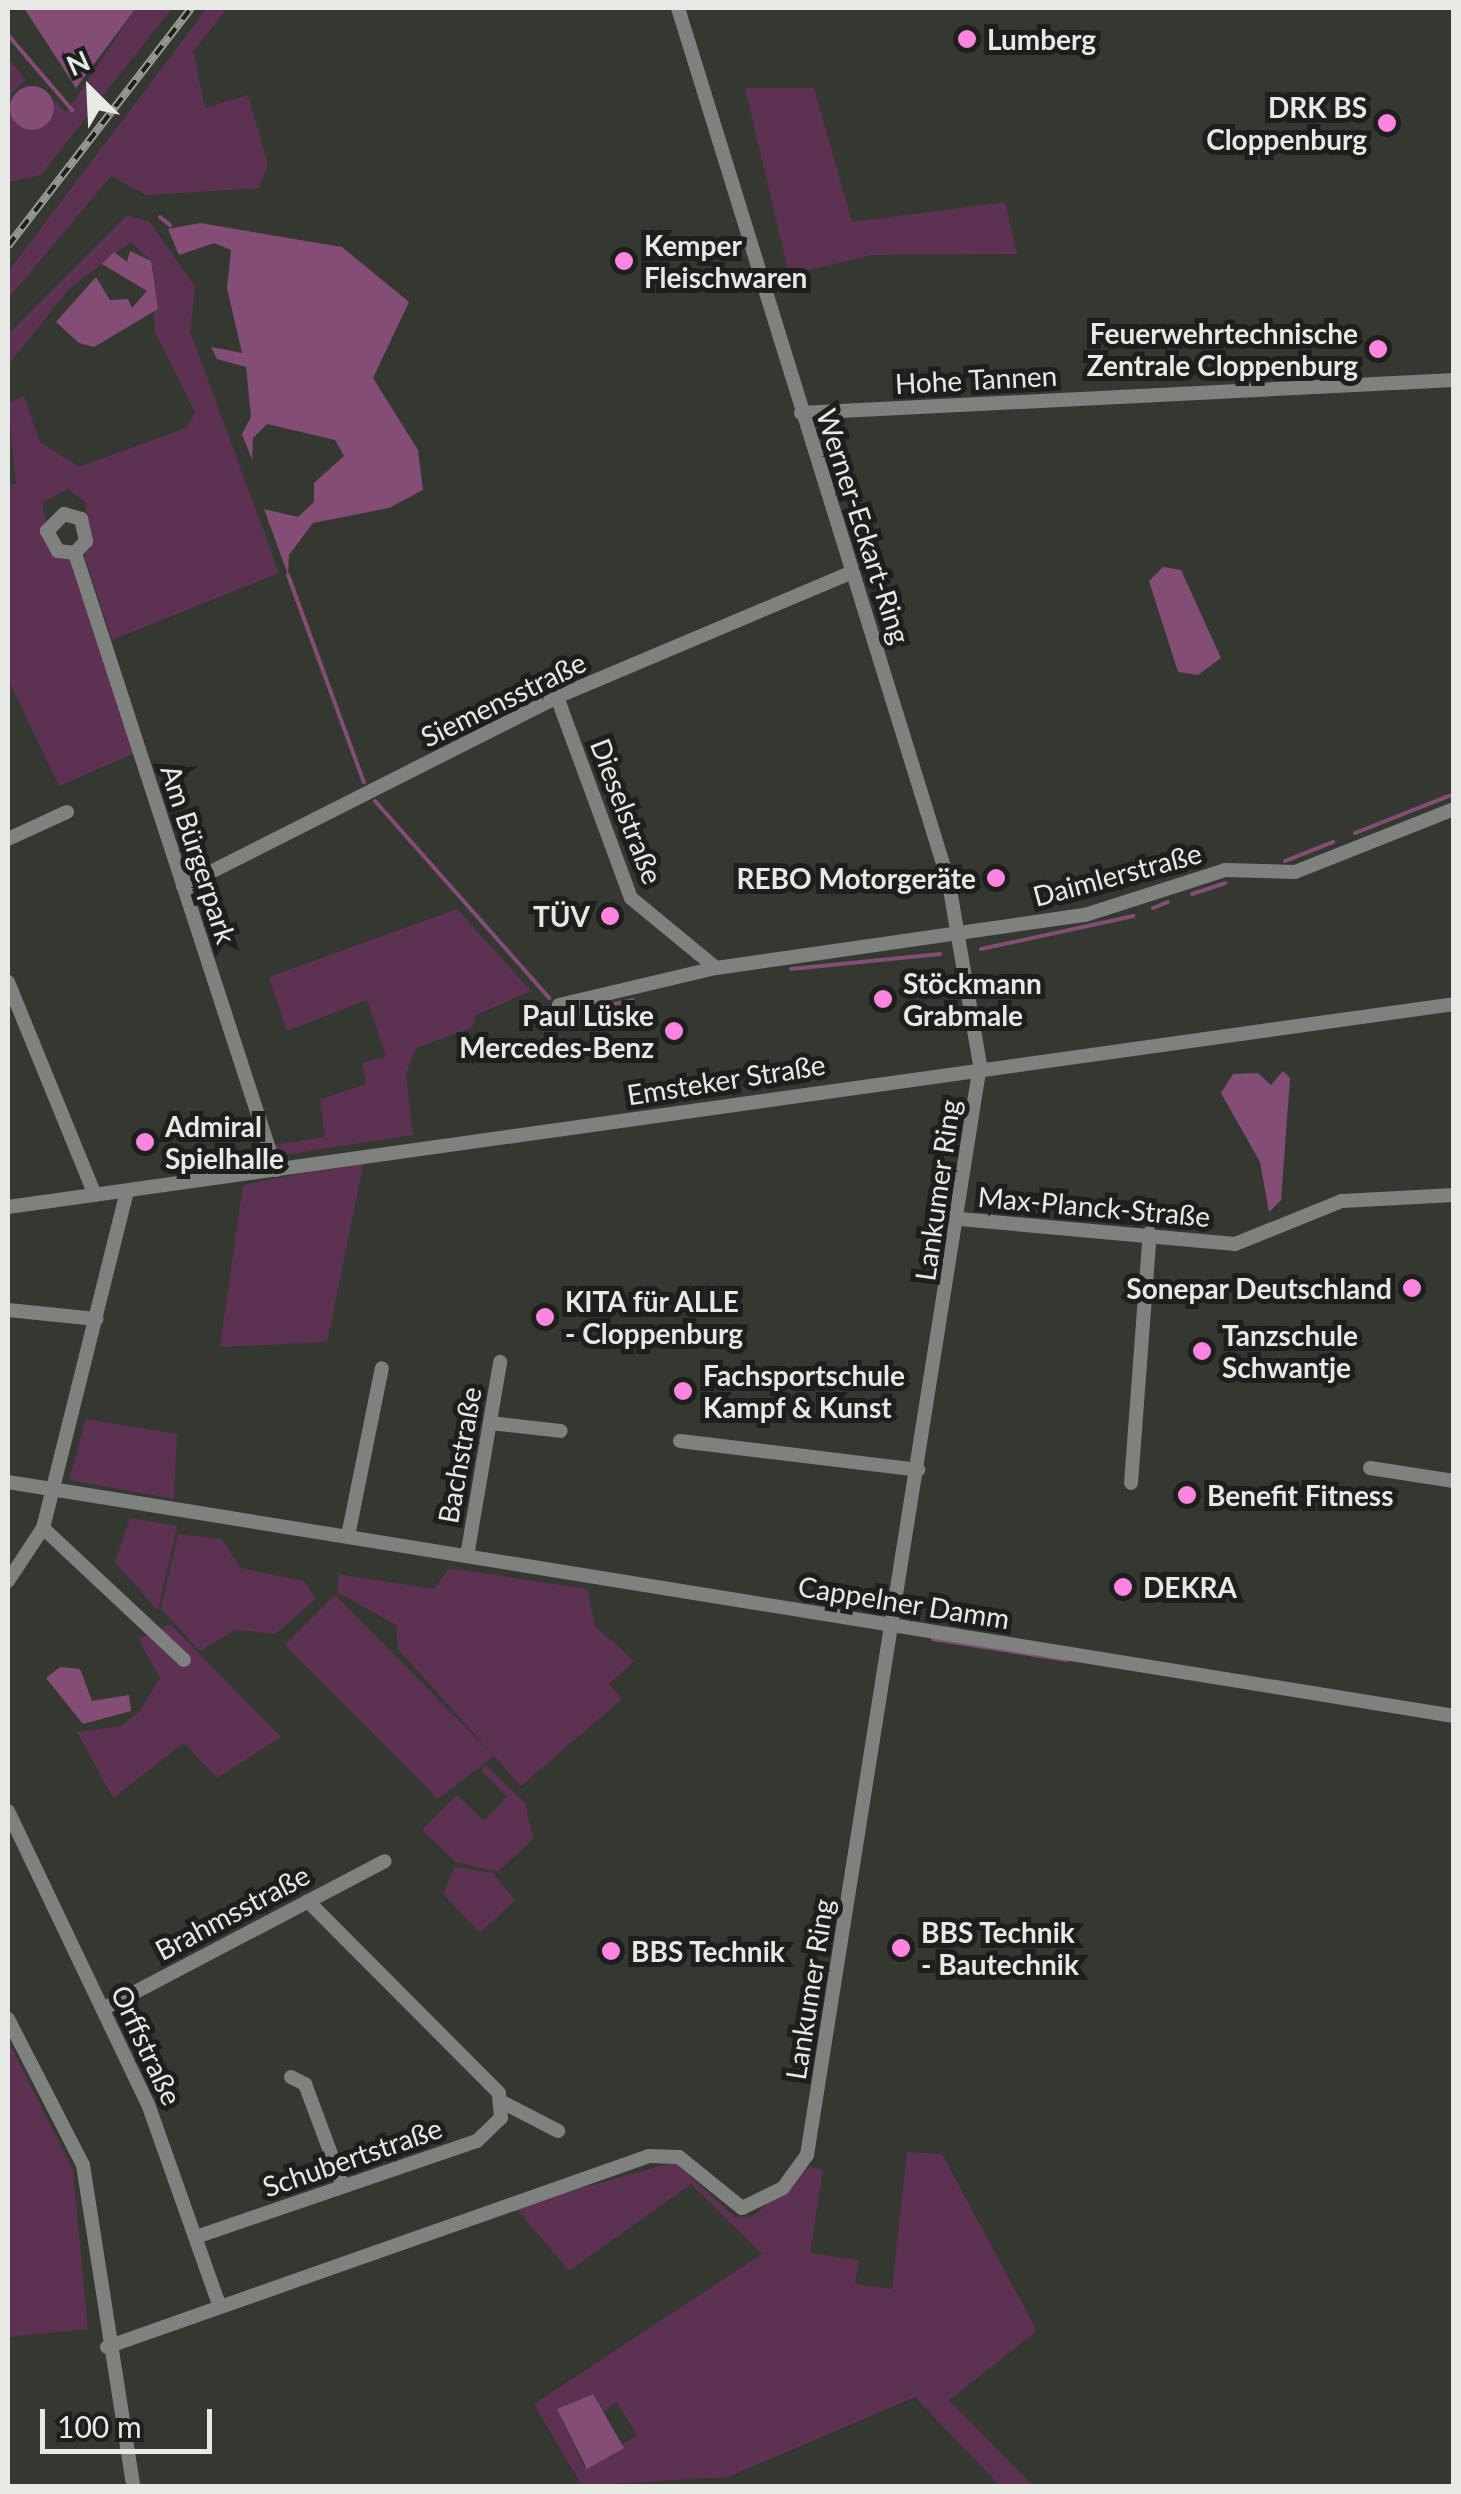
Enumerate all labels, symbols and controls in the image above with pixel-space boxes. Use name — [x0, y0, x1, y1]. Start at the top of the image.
place label: Lumberg — [987, 22, 1096, 56]
marker: Lumberg — [956, 28, 978, 50]
north arrow — [40, 40, 140, 140]
text: N — [61, 43, 95, 83]
place label: DRK BS Cloppenburg — [1206, 90, 1367, 156]
marker: DRK BS Cloppenburg — [1376, 112, 1398, 134]
place label: Kemper Fleischwaren — [644, 228, 807, 294]
marker: Kemper Fleischwaren — [613, 250, 635, 272]
place label: Feuerwehrtechnische Zentrale Cloppenburg — [1087, 316, 1358, 382]
marker: Feuerwehrtechnische Zentrale Cloppenburg — [1367, 338, 1389, 360]
street label: Hohe Tannen — [894, 358, 1058, 400]
street label: Werner-Eckart-Ring — [810, 404, 918, 648]
street label: Siemensstraße — [415, 645, 591, 753]
street label: Dieselstraße — [584, 734, 670, 888]
street label: Am Bürgerpark — [154, 760, 244, 948]
street label: Daimlerstraße — [1029, 835, 1205, 913]
place label: REBO Motorgeräte — [737, 861, 976, 895]
marker: REBO Motorgeräte — [985, 867, 1007, 889]
place label: TÜV — [533, 899, 590, 933]
marker: TÜV — [599, 905, 621, 927]
place label: Stöckmann Grabmale — [903, 966, 1042, 1032]
marker: Stöckmann Grabmale — [872, 988, 894, 1010]
place label: Paul Lüske Mercedes-Benz — [459, 998, 654, 1064]
marker: Paul Lüske Mercedes-Benz — [663, 1020, 685, 1042]
street label: Emsteker Straße — [624, 1047, 828, 1111]
street label: Lankumer Ring — [908, 1097, 966, 1283]
place label: Admiral Spielhalle — [165, 1109, 284, 1175]
marker: Admiral Spielhalle — [134, 1131, 156, 1153]
street label: Max-Planck-Straße — [976, 1179, 1212, 1233]
place label: Sonepar Deutschland — [1126, 1271, 1392, 1305]
marker: Sonepar Deutschland — [1401, 1277, 1423, 1299]
place label: KITA für ALLE - Cloppenburg — [565, 1284, 743, 1350]
marker: KITA für ALLE - Cloppenburg — [534, 1306, 556, 1328]
place label: Tanzschule Schwantje — [1222, 1318, 1358, 1384]
marker: Tanzschule Schwantje — [1191, 1340, 1213, 1362]
place label: Fachsportschule Kampf & Kunst — [703, 1358, 905, 1424]
marker: Fachsportschule Kampf & Kunst — [672, 1380, 694, 1402]
street label: Bachstraße — [430, 1384, 488, 1526]
place label: Benefit Fitness — [1207, 1478, 1393, 1512]
marker: Benefit Fitness — [1176, 1484, 1198, 1506]
street label: Cappelner Damm — [796, 1569, 1012, 1635]
place label: DEKRA — [1143, 1570, 1237, 1604]
marker: DEKRA — [1112, 1576, 1134, 1598]
street label: Brahmsstraße — [149, 1857, 315, 1967]
street label: Lankumer Ring — [778, 1896, 840, 2082]
place label: BBS Technik - Bautechnik — [921, 1915, 1079, 1981]
place label: BBS Technik — [631, 1934, 786, 1968]
marker: BBS Technik - Bautechnik — [890, 1937, 912, 1959]
marker: BBS Technik — [600, 1940, 622, 1962]
street label: Orffstraße — [105, 1980, 189, 2110]
street label: Schubertstraße — [258, 2111, 446, 2203]
scale bar — [45, 2389, 218, 2451]
text: 100 m — [57, 2408, 142, 2444]

